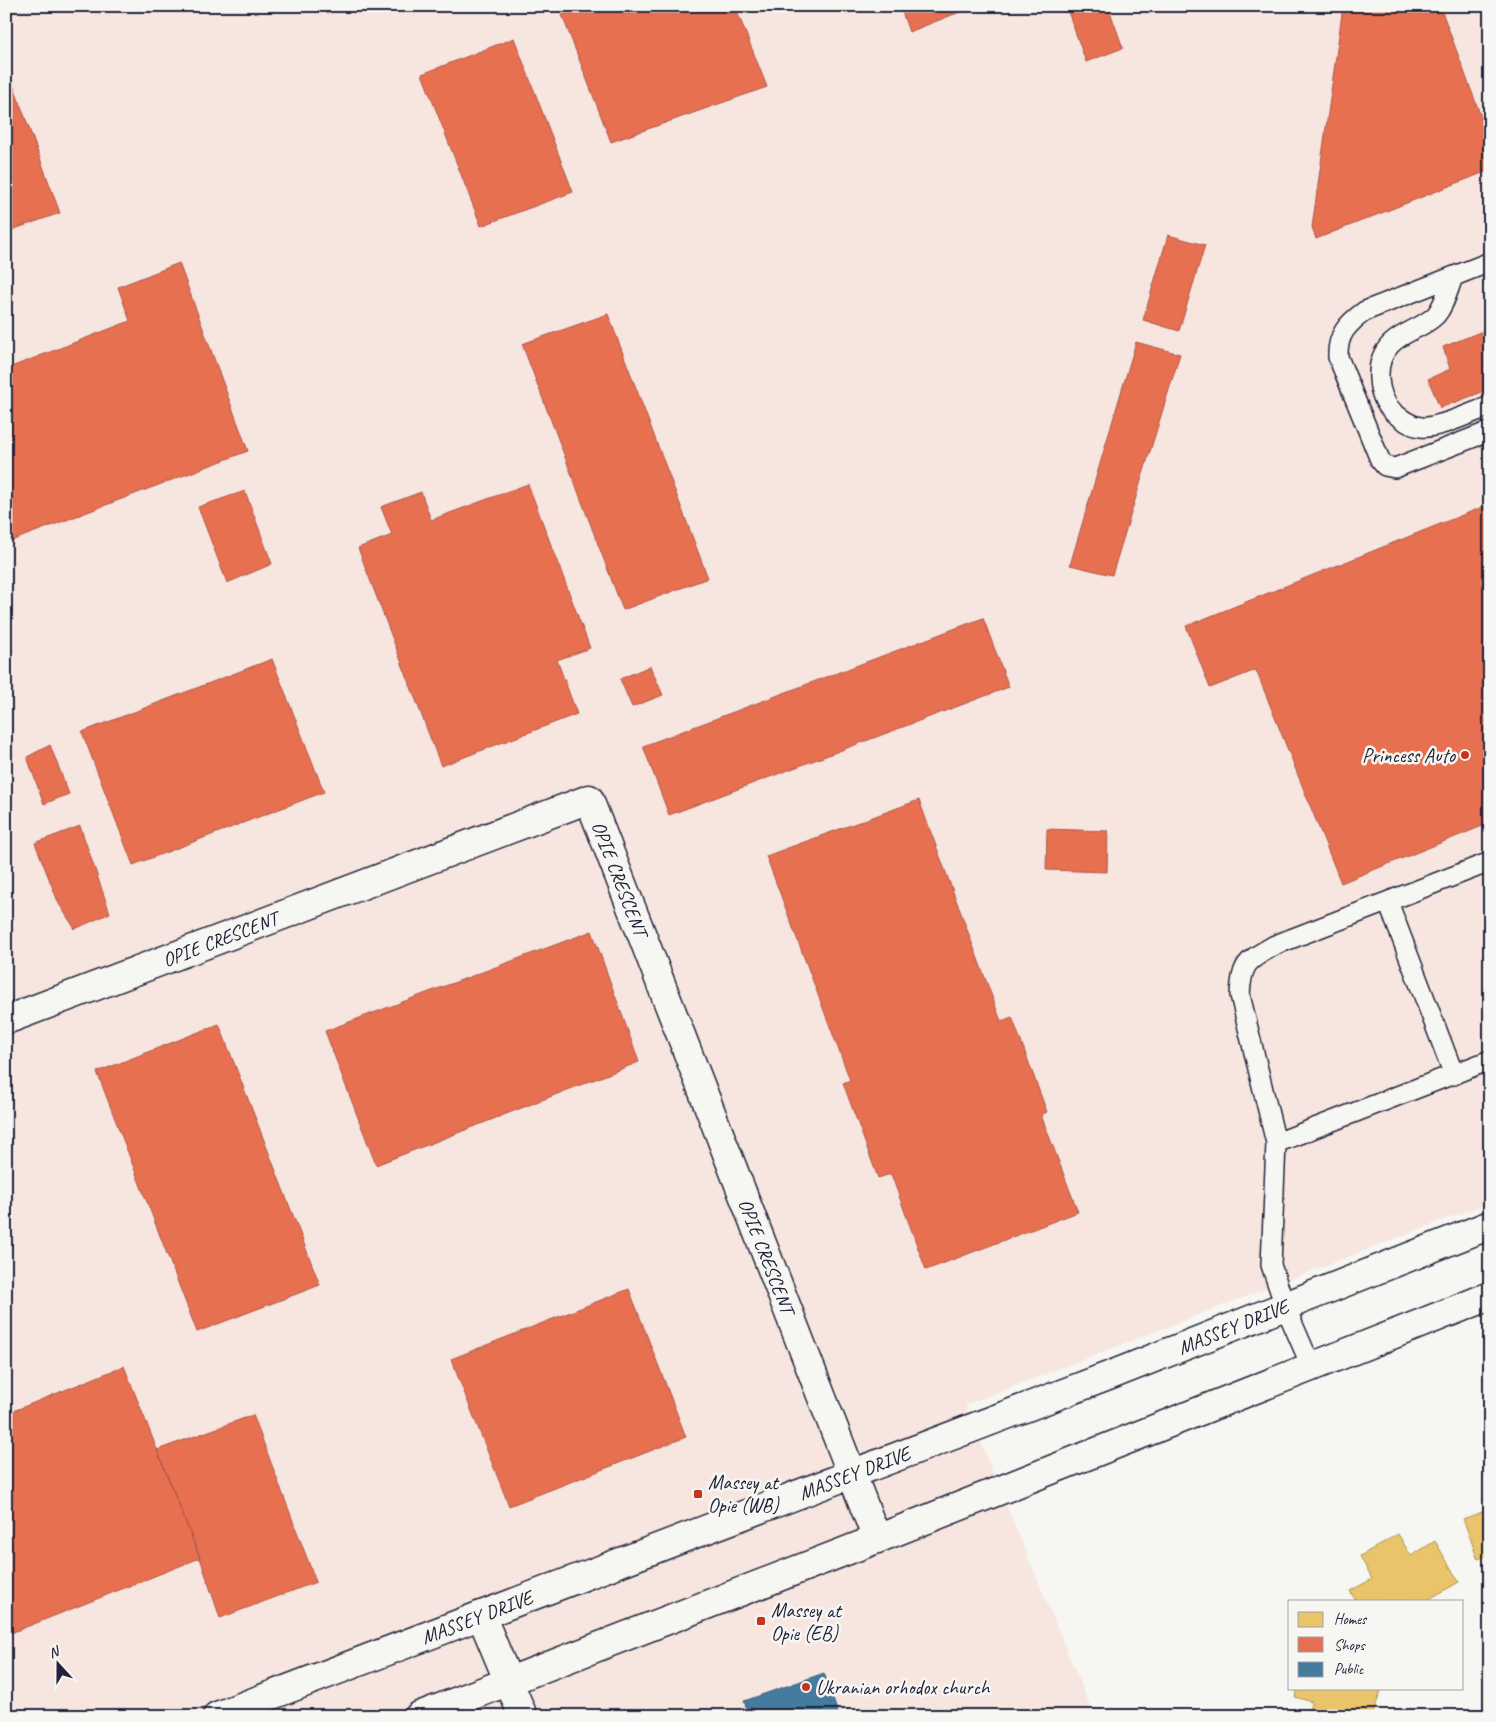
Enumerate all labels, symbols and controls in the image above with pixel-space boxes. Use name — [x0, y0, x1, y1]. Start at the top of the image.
place label: Princess Auto — [1362, 743, 1456, 768]
marker: Princess Auto — [1459, 749, 1471, 761]
street label: OPIE CRESCENT — [586, 818, 655, 943]
street label: OPIE CRESCENT — [159, 904, 285, 972]
street label: OPIE CRESCENT — [733, 1195, 802, 1321]
street label: MASSEY DRIVE — [1174, 1293, 1294, 1360]
street label: MASSEY DRIVE — [795, 1440, 916, 1505]
place label: Massey at Opie (WB) — [708, 1470, 780, 1518]
marker: Massey at Opie (WB) — [692, 1488, 704, 1500]
street label: MASSEY DRIVE — [418, 1584, 538, 1649]
place label: Massey at Opie (EB) — [771, 1598, 843, 1646]
legend — [1288, 1600, 1464, 1690]
text: Homes — [1334, 1610, 1368, 1629]
marker: Massey at Opie (EB) — [755, 1615, 767, 1627]
text: Shops — [1334, 1636, 1367, 1655]
north arrow — [32, 1640, 82, 1690]
text: N — [46, 1642, 63, 1662]
text: Public — [1334, 1660, 1364, 1679]
place label: Ukranian orhodox church — [816, 1675, 991, 1700]
marker: Ukranian orhodox church — [800, 1681, 812, 1693]

